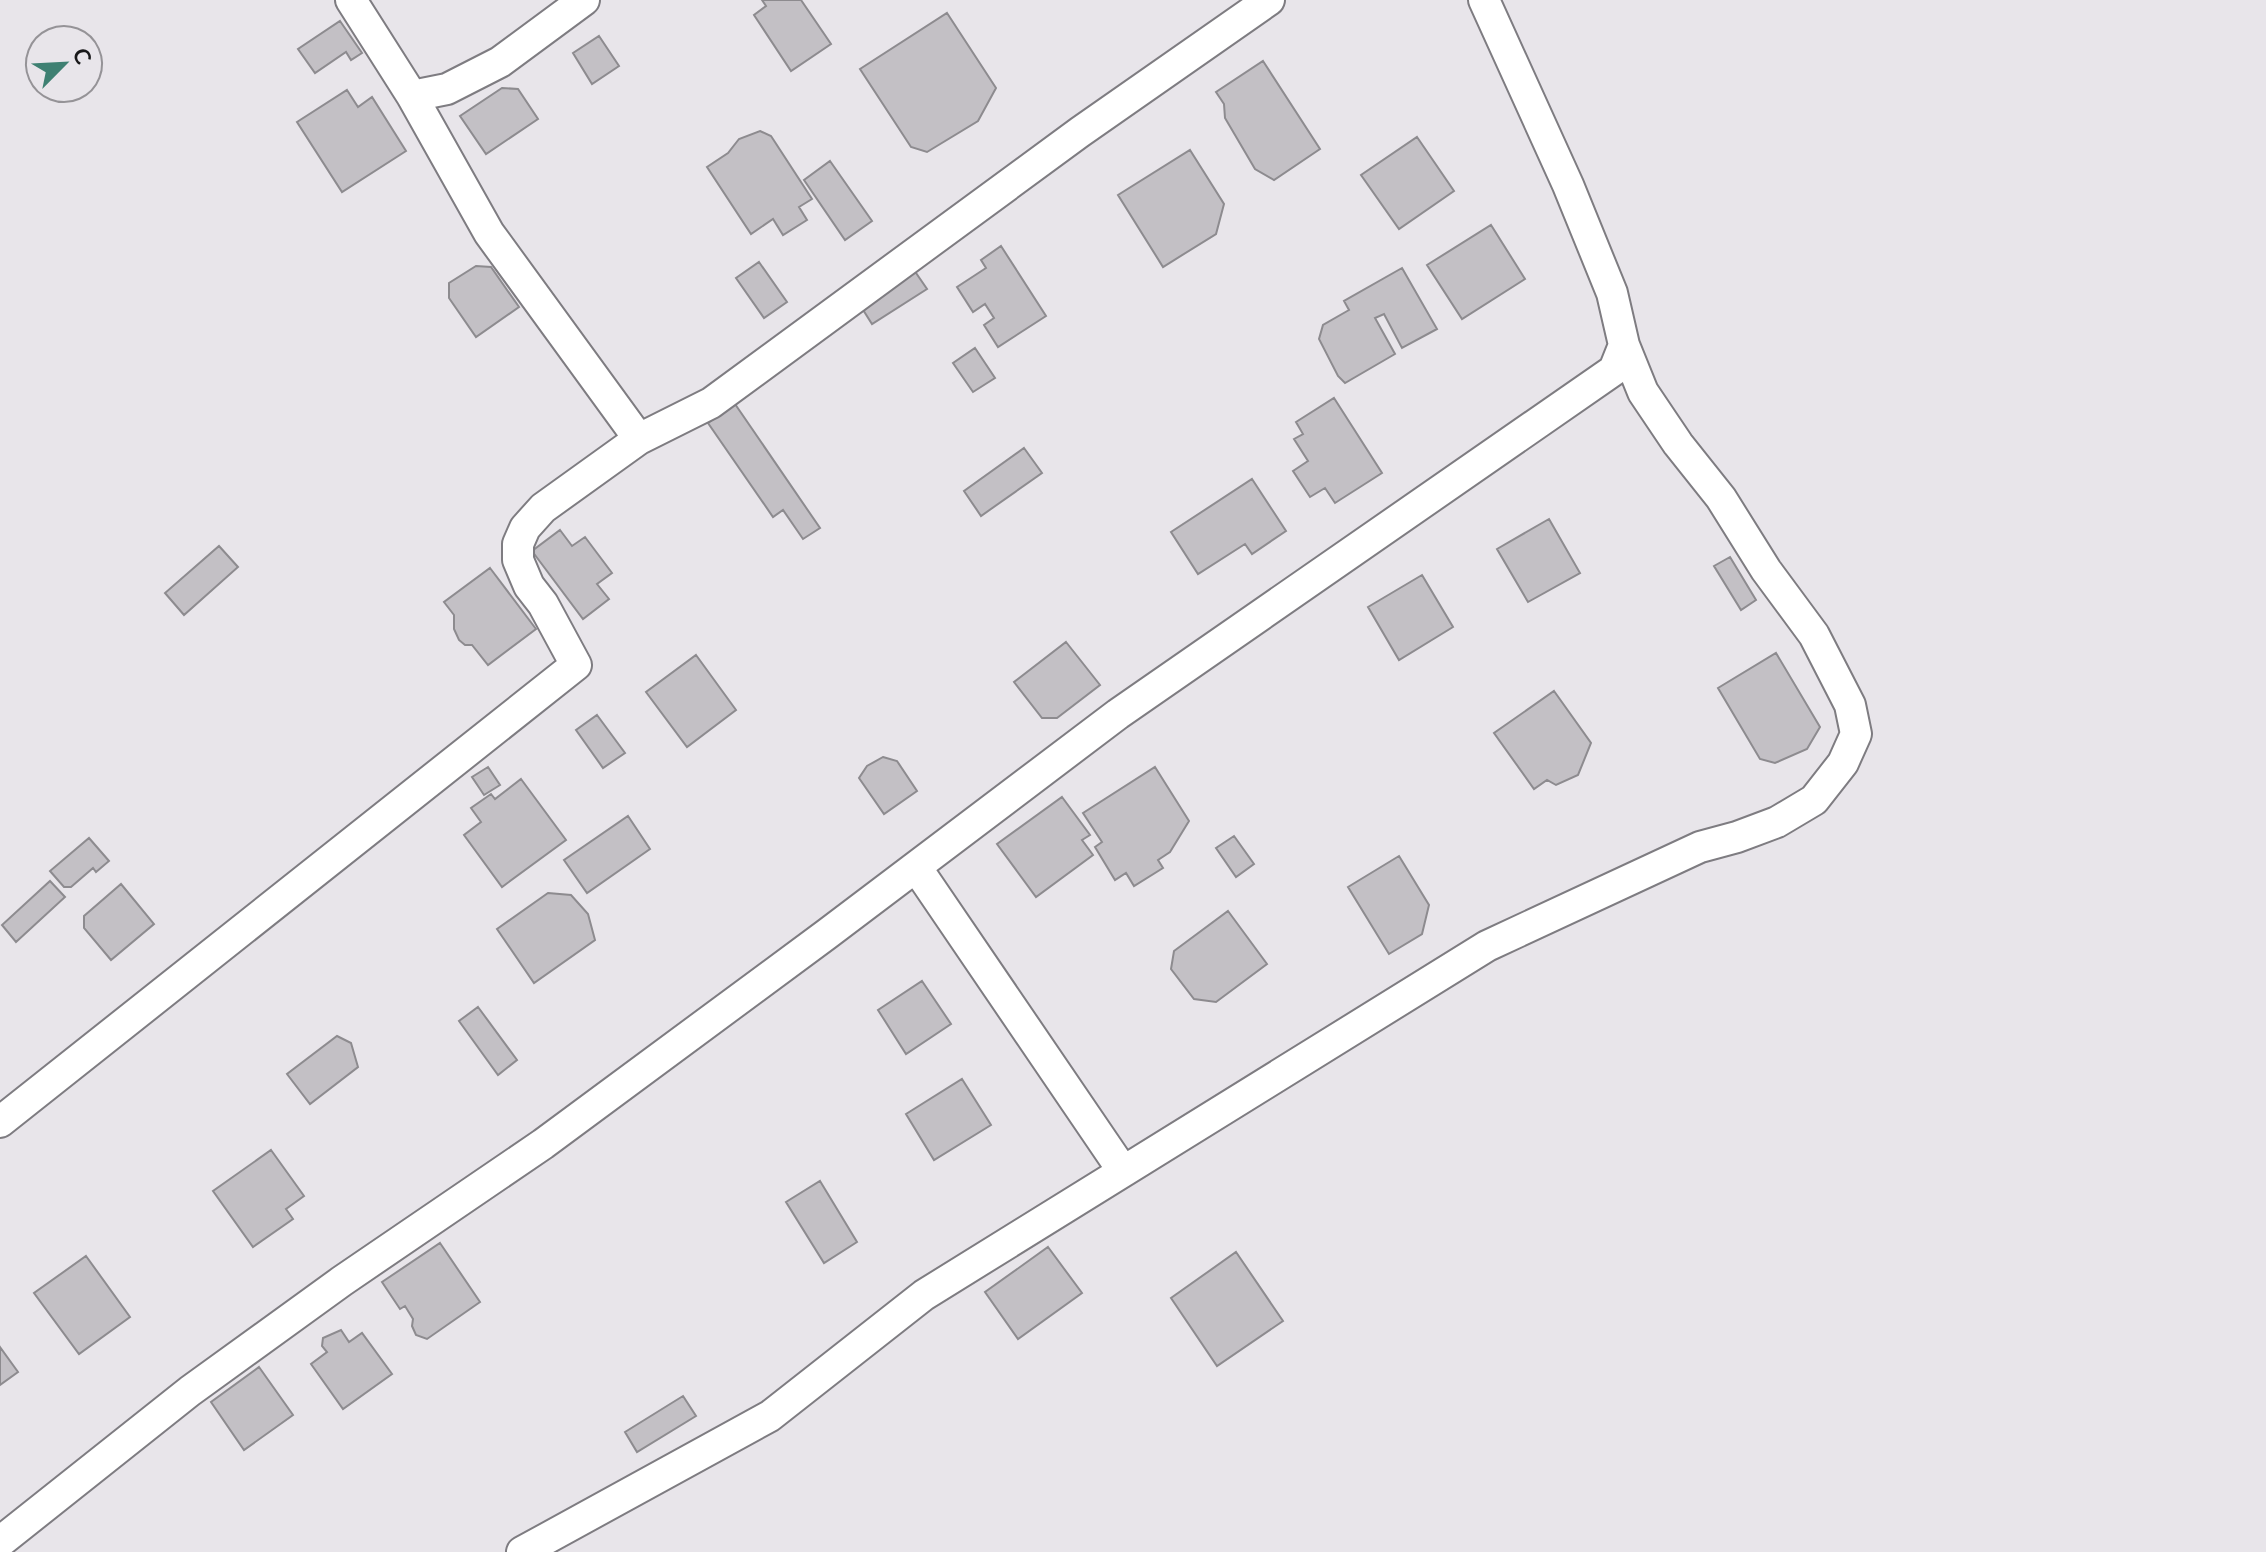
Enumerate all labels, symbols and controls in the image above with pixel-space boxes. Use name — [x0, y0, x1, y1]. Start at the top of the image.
north arrow — [24, 24, 104, 104]
text: С — [67, 44, 98, 68]

